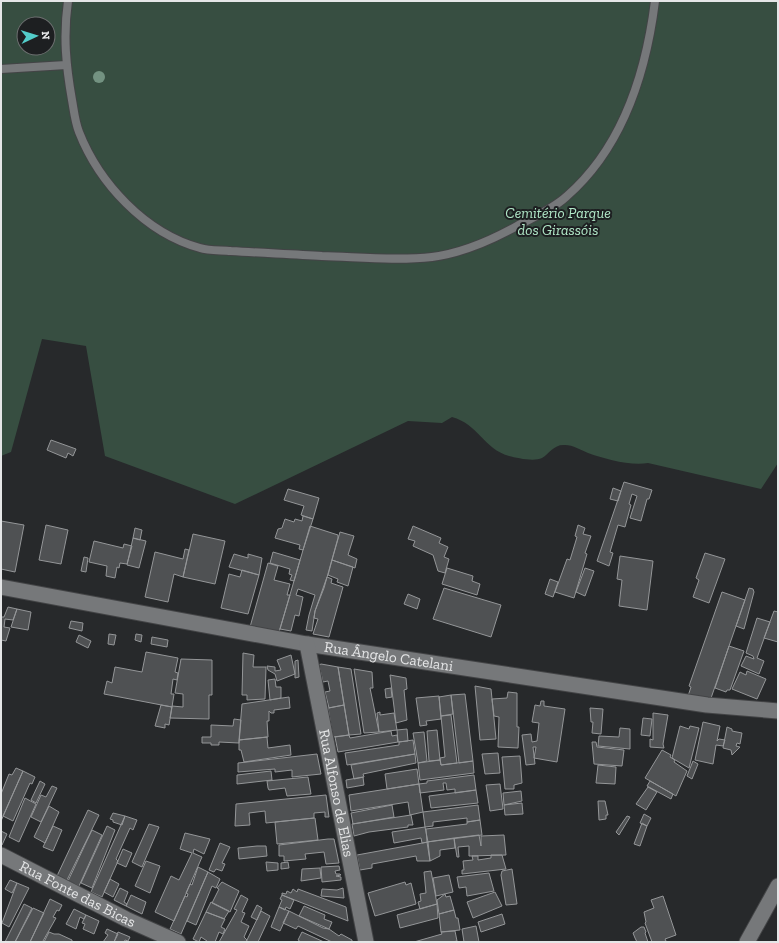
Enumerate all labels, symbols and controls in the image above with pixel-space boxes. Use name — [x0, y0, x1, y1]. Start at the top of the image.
north arrow — [16, 16, 56, 56]
text: N — [39, 31, 52, 41]
park label: Cemitério Parque dos Girassóis — [505, 204, 611, 239]
street label: Rua Ângelo Catelani — [323, 638, 455, 675]
street label: Rua Alfonso de Elias — [315, 728, 358, 859]
street label: Rua Fonte das Bicas — [16, 857, 139, 931]

